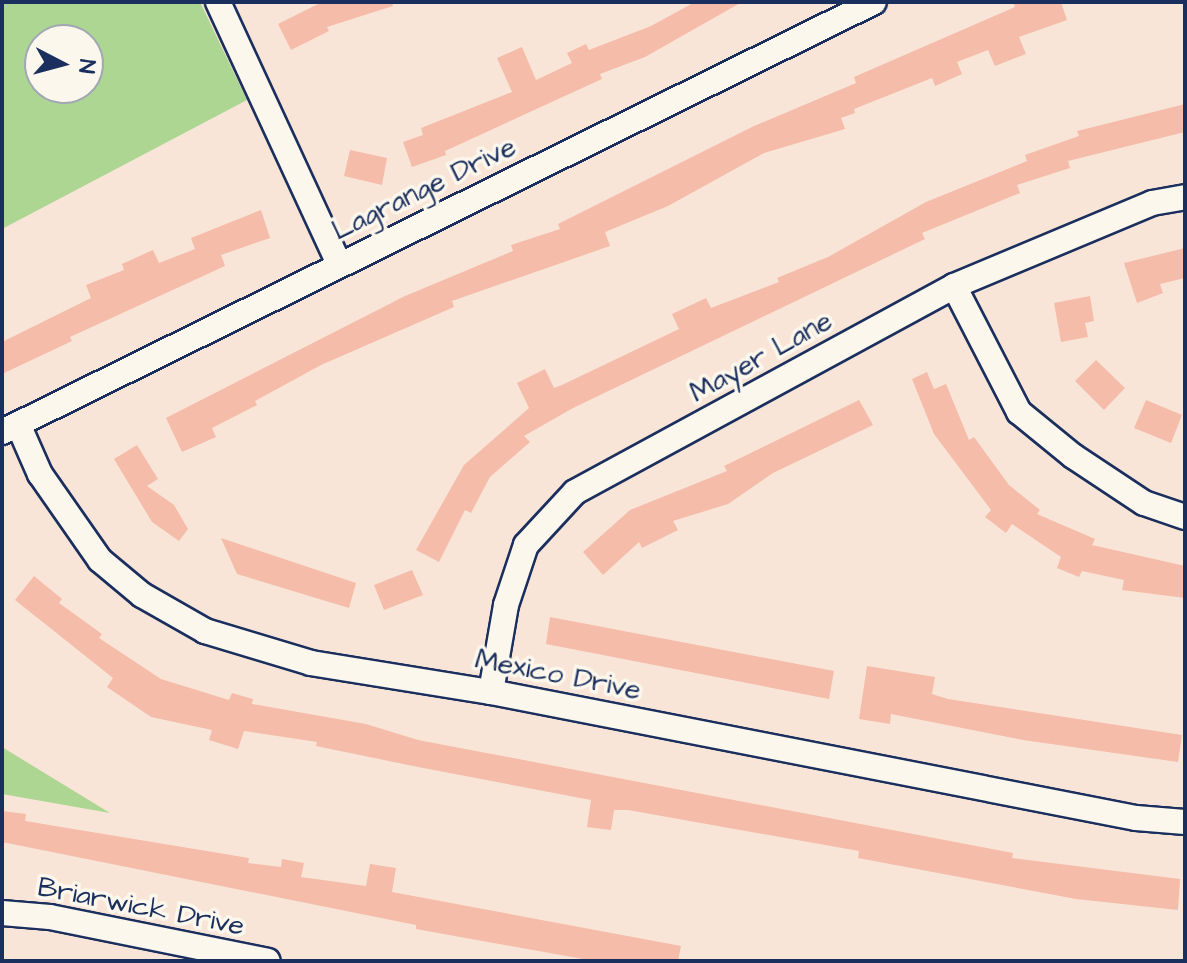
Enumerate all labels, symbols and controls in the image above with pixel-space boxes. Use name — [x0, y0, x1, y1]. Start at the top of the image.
north arrow — [24, 24, 104, 104]
text: N — [70, 58, 103, 75]
street label: Lagrange Drive — [327, 130, 521, 248]
street label: Mayer Lane — [684, 304, 838, 410]
street label: Mexico Drive — [472, 642, 644, 708]
street label: Briarwick Drive — [35, 870, 247, 944]

